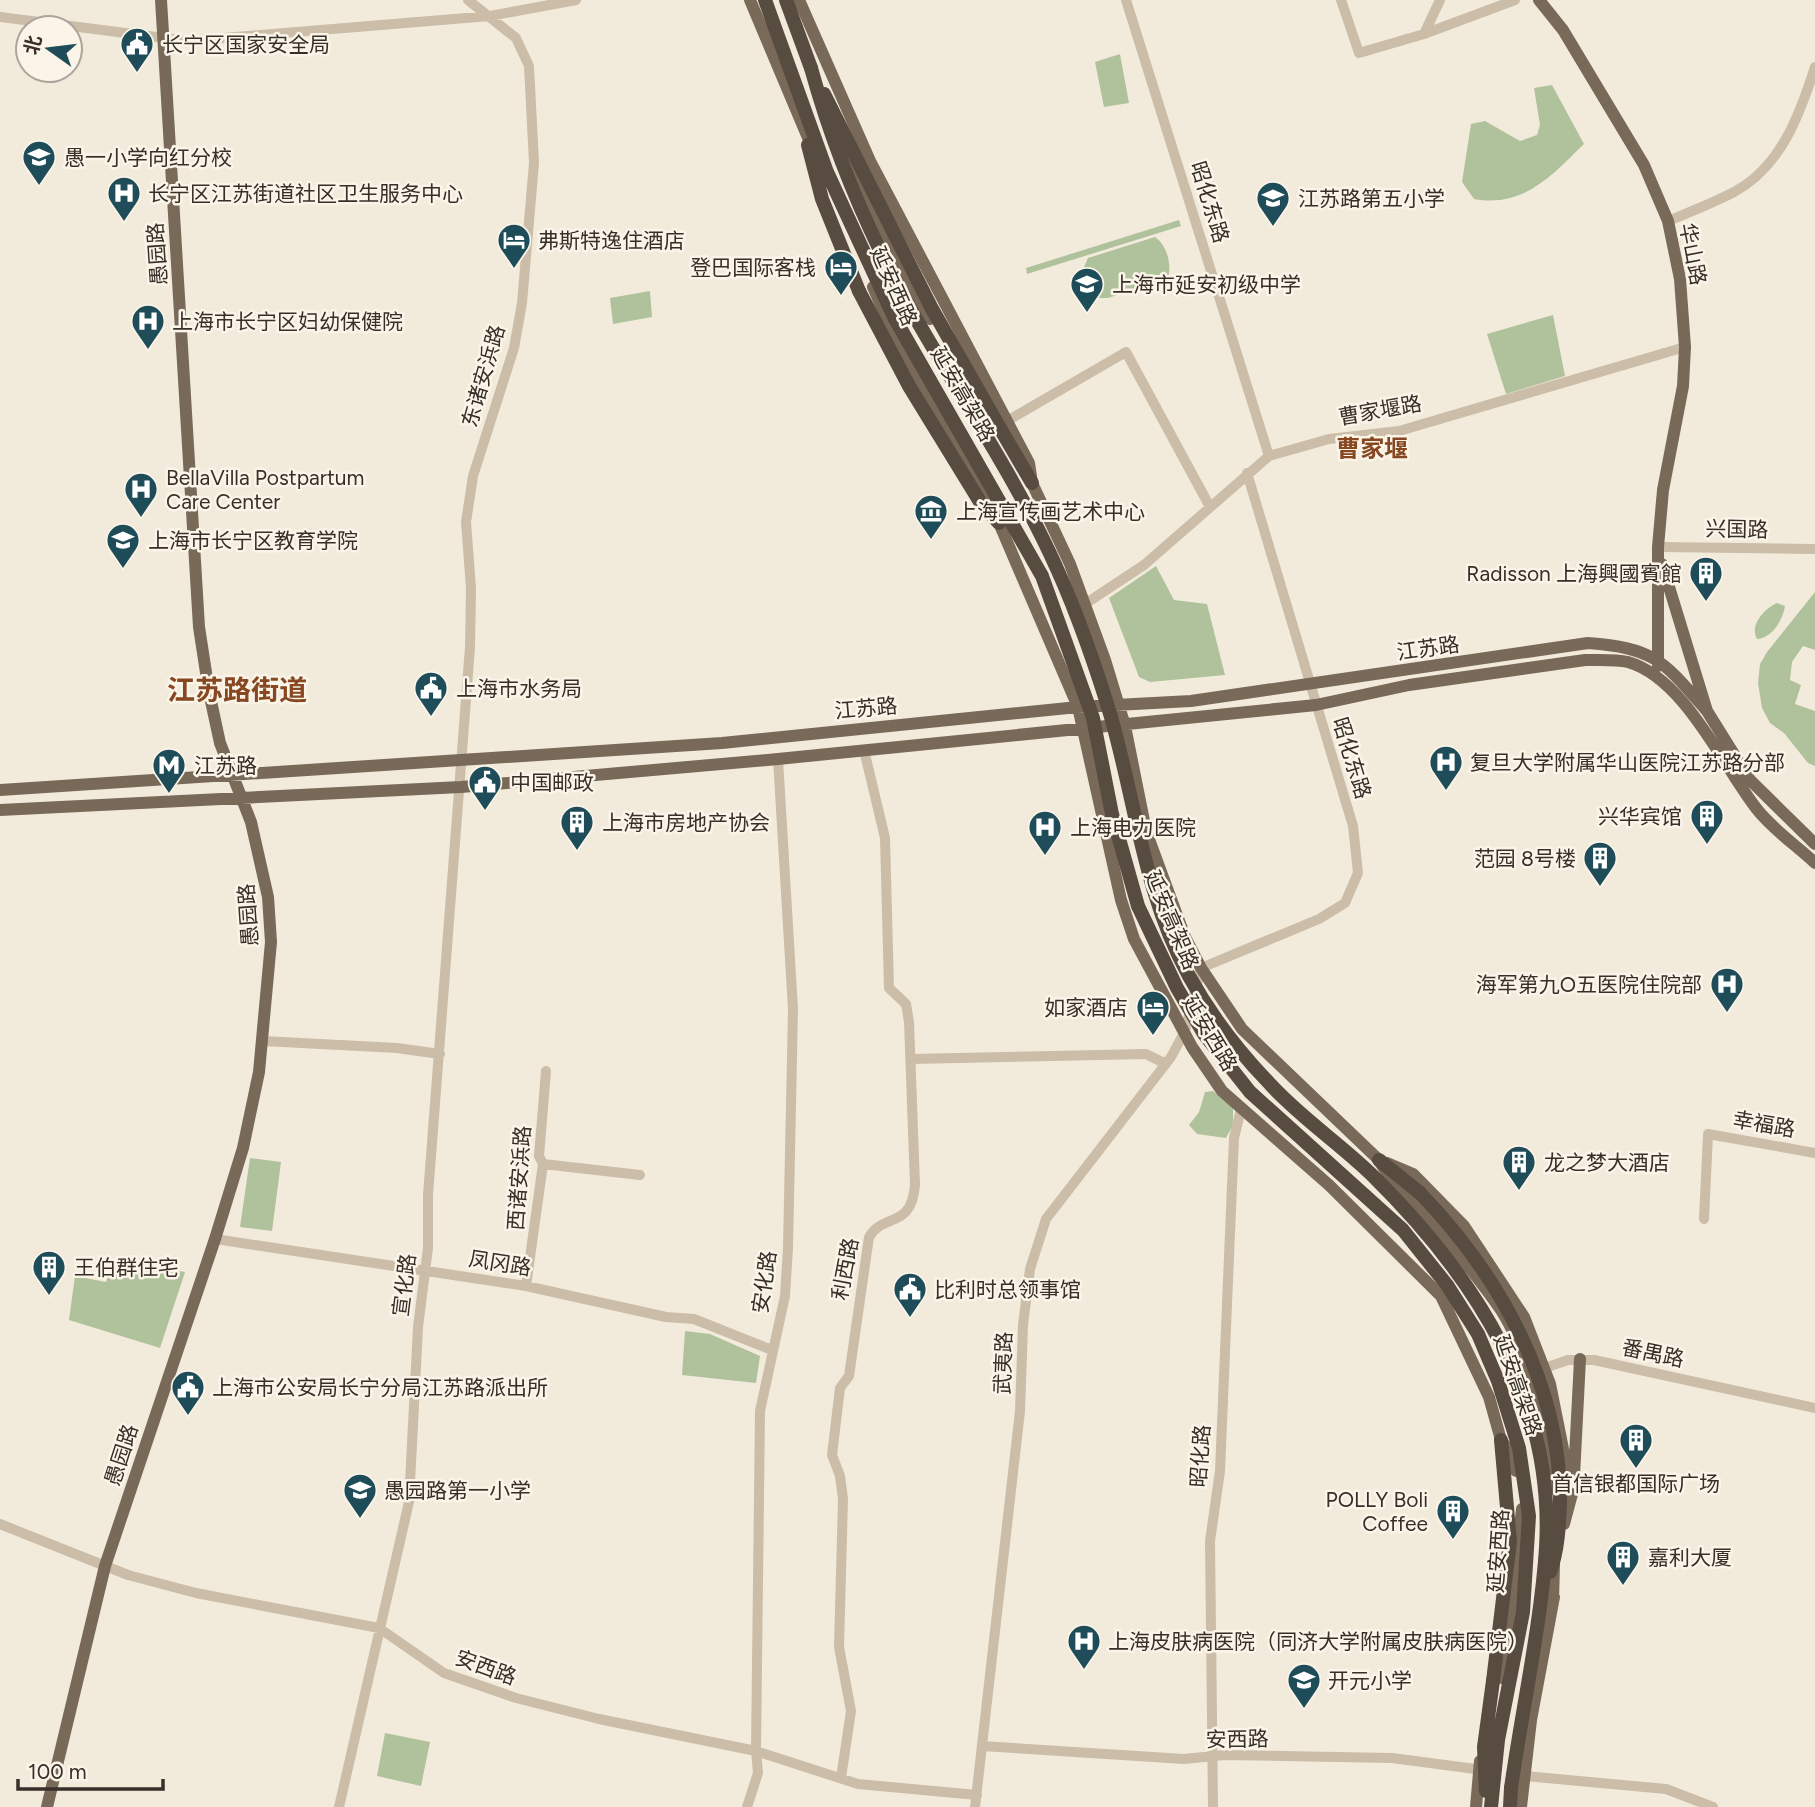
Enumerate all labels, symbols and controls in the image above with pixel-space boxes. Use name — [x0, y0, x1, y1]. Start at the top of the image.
north arrow — [14, 14, 84, 84]
public building icon: 长宁区国家安全局 — [118, 25, 156, 74]
place label: 长宁区国家安全局 — [162, 32, 330, 57]
text: 北 — [20, 33, 46, 57]
school or university icon: 愚一小学向红分校 — [20, 138, 58, 187]
place label: 愚一小学向红分校 — [64, 145, 232, 170]
street label: 昭化东路 — [1186, 158, 1234, 246]
hospital icon: 长宁区江苏街道社区卫生服务中心 — [105, 174, 143, 223]
school or university icon: 江苏路第五小学 — [1254, 179, 1292, 228]
place label: 长宁区江苏街道社区卫生服务中心 — [148, 181, 463, 206]
place label: 江苏路第五小学 — [1298, 186, 1445, 211]
hotel icon: 弗斯特逸住酒店 — [495, 221, 533, 270]
street label: 华山路 — [1675, 221, 1711, 287]
street label: 愚园路 — [142, 222, 172, 286]
place label: 弗斯特逸住酒店 — [538, 228, 685, 253]
street label: 延安西路 — [865, 243, 923, 329]
hotel icon: 登巴国际客栈 — [822, 248, 860, 297]
place label: 登巴国际客栈 — [690, 255, 816, 280]
school or university icon: 上海市延安初级中学 — [1068, 265, 1106, 314]
place label: 上海市延安初级中学 — [1112, 272, 1301, 297]
hospital icon: 上海市长宁区妇幼保健院 — [129, 302, 167, 351]
place label: 上海市长宁区妇幼保健院 — [172, 309, 403, 334]
street label: 东诸安浜路 — [457, 322, 509, 430]
street label: 延安高架路 — [926, 342, 1000, 446]
street label: 曹家堰路 — [1336, 390, 1424, 430]
district label: 曹家堰 — [1336, 434, 1408, 463]
place label: BellaVilla Postpartum Care Center — [166, 465, 364, 514]
hospital icon: BellaVilla Postpartum Care Center — [122, 470, 160, 519]
museum icon: 上海宣传画艺术中心 — [912, 492, 950, 541]
place label: 上海宣传画艺术中心 — [956, 499, 1145, 524]
street label: 兴国路 — [1705, 516, 1769, 542]
school or university icon: 上海市长宁区教育学院 — [104, 521, 142, 570]
place label: 上海市长宁区教育学院 — [148, 528, 358, 553]
building icon: Radisson 上海興國賓館 — [1687, 554, 1725, 603]
place label: Radisson 上海興國賓館 — [1466, 561, 1682, 586]
street label: 江苏路 — [1395, 631, 1461, 665]
public building icon: 上海市水务局 — [412, 669, 450, 718]
district label: 江苏路街道 — [167, 673, 307, 707]
place label: 上海市水务局 — [456, 676, 582, 701]
street label: 江苏路 — [834, 693, 898, 723]
street label: 昭化东路 — [1328, 714, 1376, 802]
hospital icon: 复旦大学附属华山医院江苏路分部 — [1427, 743, 1465, 792]
metro station icon: 江苏路 — [150, 746, 188, 795]
place label: 复旦大学附属华山医院江苏路分部 — [1470, 750, 1785, 775]
place label: 江苏路 — [194, 753, 257, 778]
public building icon: 中国邮政 — [466, 763, 504, 812]
place label: 中国邮政 — [510, 770, 594, 795]
building icon: 兴华宾馆 — [1688, 797, 1726, 846]
building icon: 上海市房地产协会 — [558, 803, 596, 852]
place label: 兴华宾馆 — [1598, 804, 1682, 829]
hospital icon: 上海电力医院 — [1026, 808, 1064, 857]
place label: 上海市房地产协会 — [602, 810, 770, 835]
place label: 上海电力医院 — [1070, 815, 1196, 840]
building icon: 范园 8号楼 — [1581, 839, 1619, 888]
place label: 范园 8号楼 — [1474, 846, 1576, 871]
street label: 延安高架路 — [1140, 867, 1204, 973]
street label: 愚园路 — [233, 883, 263, 947]
hospital icon: 海军第九O五医院住院部 — [1708, 965, 1746, 1014]
place label: 海军第九O五医院住院部 — [1476, 972, 1702, 997]
hotel icon: 如家酒店 — [1134, 988, 1172, 1037]
street label: 延安西路 — [1178, 991, 1242, 1075]
place label: 如家酒店 — [1044, 995, 1128, 1020]
street label: 幸福路 — [1731, 1106, 1797, 1142]
street label: 西诸安浜路 — [503, 1125, 535, 1231]
building icon: 龙之梦大酒店 — [1500, 1143, 1538, 1192]
place label: 龙之梦大酒店 — [1544, 1150, 1670, 1175]
street label: 利西路 — [827, 1236, 863, 1302]
street label: 凤冈路 — [467, 1246, 533, 1280]
building icon: 王伯群住宅 — [30, 1248, 68, 1297]
street label: 安化路 — [747, 1249, 781, 1315]
street label: 宣化路 — [388, 1252, 420, 1318]
place label: 王伯群住宅 — [74, 1255, 179, 1280]
public building icon: 比利时总领事馆 — [891, 1270, 929, 1319]
place label: 比利时总领事馆 — [934, 1277, 1081, 1302]
street label: 武夷路 — [989, 1331, 1017, 1395]
street label: 延安高架路 — [1489, 1331, 1547, 1439]
street label: 番禺路 — [1620, 1334, 1686, 1372]
public building icon: 上海市公安局长宁分局江苏路派出所 — [169, 1368, 207, 1417]
place label: 上海市公安局长宁分局江苏路派出所 — [212, 1375, 548, 1400]
street label: 愚园路 — [99, 1421, 143, 1489]
building icon: 首信银都国际广场 — [1617, 1421, 1655, 1470]
street label: 昭化路 — [1185, 1424, 1215, 1488]
school or university icon: 愚园路第一小学 — [341, 1471, 379, 1520]
place label: 首信银都国际广场 — [1552, 1471, 1720, 1496]
place label: 愚园路第一小学 — [384, 1478, 531, 1503]
place label: POLLY Boli Coffee — [1326, 1487, 1428, 1536]
building icon: POLLY Boli Coffee — [1434, 1492, 1472, 1541]
street label: 延安西路 — [1483, 1508, 1513, 1594]
building icon: 嘉利大厦 — [1604, 1538, 1642, 1587]
place label: 嘉利大厦 — [1648, 1545, 1732, 1570]
hospital icon: 上海皮肤病医院（同济大学附属皮肤病医院） — [1065, 1622, 1103, 1671]
place label: 上海皮肤病医院（同济大学附属皮肤病医院） — [1108, 1629, 1528, 1654]
street label: 安西路 — [452, 1644, 520, 1690]
school or university icon: 开元小学 — [1285, 1661, 1323, 1710]
place label: 开元小学 — [1328, 1668, 1412, 1693]
street label: 安西路 — [1205, 1726, 1269, 1752]
scale bar — [18, 1748, 163, 1792]
text: 100 m — [28, 1759, 87, 1784]

